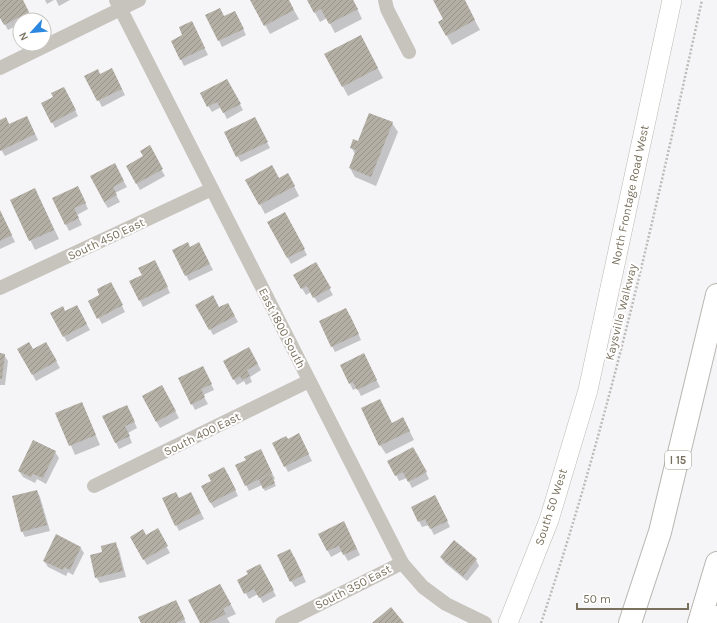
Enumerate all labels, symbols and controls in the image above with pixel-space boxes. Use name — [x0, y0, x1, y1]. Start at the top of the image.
north arrow — [12, 12, 52, 52]
text: N — [16, 30, 31, 43]
street label: North Frontage Road West — [608, 123, 652, 266]
street label: South 450 East — [65, 215, 147, 263]
street label: Kaysville Walkway — [602, 262, 640, 362]
street label: East 1800 South — [256, 285, 308, 371]
street label: South 400 East — [161, 409, 243, 459]
road number: I 15 — [665, 451, 691, 469]
street label: South 50 West — [532, 466, 570, 547]
street label: South 350 East — [313, 562, 394, 612]
scale bar — [577, 585, 688, 611]
text: 50 m — [583, 592, 611, 606]

